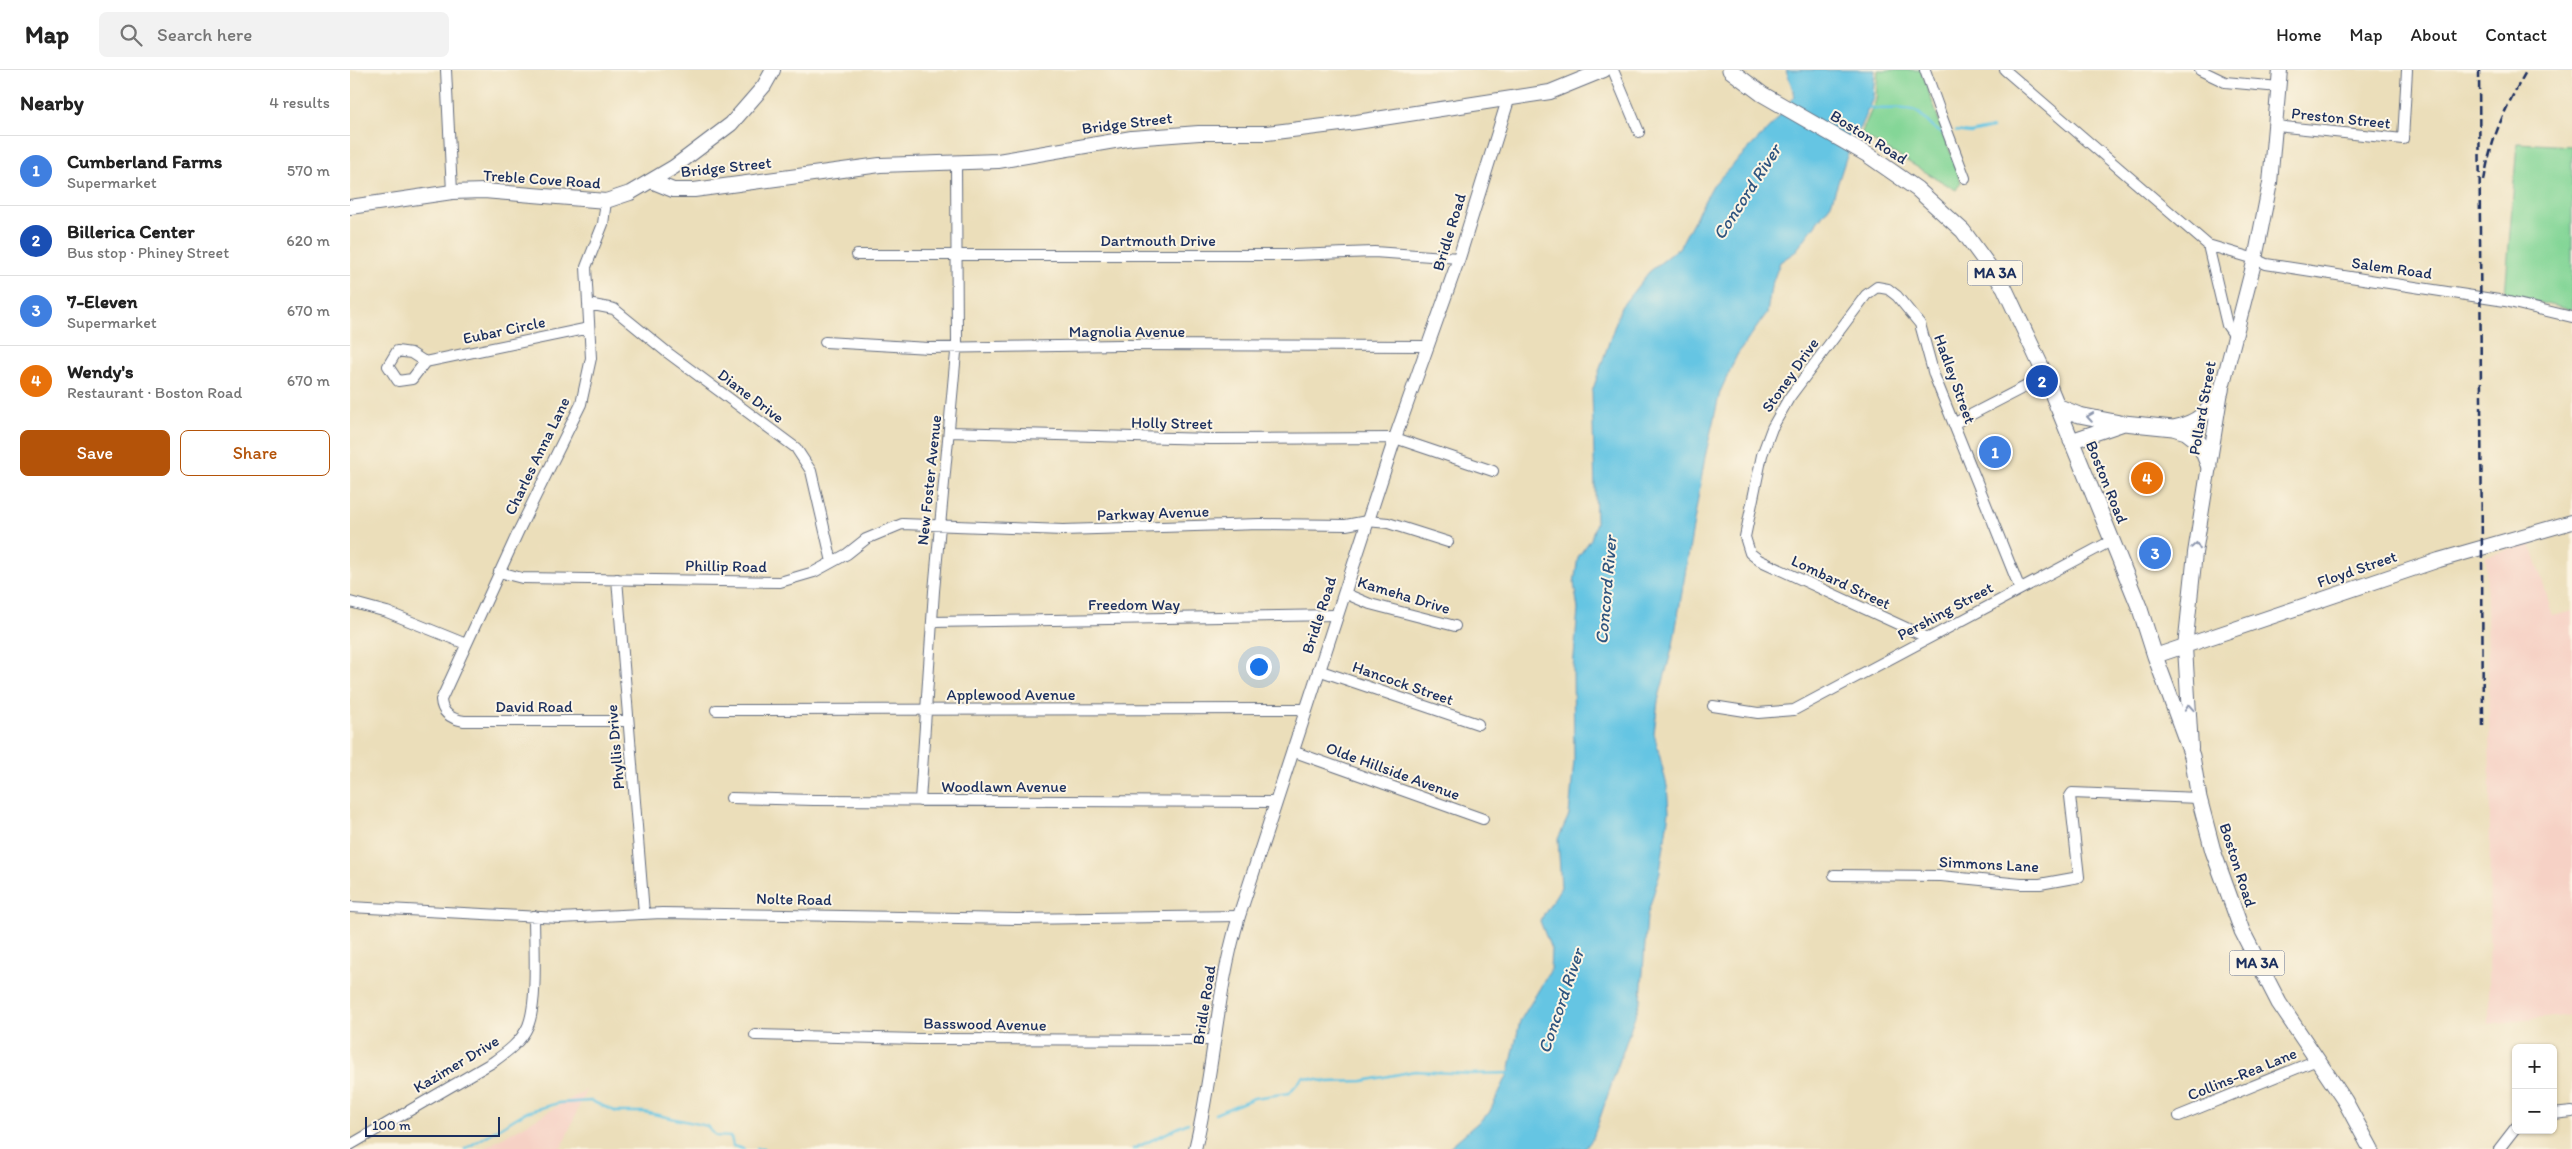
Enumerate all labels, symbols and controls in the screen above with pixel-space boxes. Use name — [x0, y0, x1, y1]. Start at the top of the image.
search box — [99, 12, 449, 57]
text: Map — [25, 20, 69, 49]
icon: search — [117, 21, 145, 49]
text: Search here — [157, 23, 252, 46]
text: Home — [2276, 24, 2322, 46]
text: Map — [2350, 24, 2383, 46]
text: About — [2411, 24, 2457, 46]
text: Contact — [2485, 24, 2547, 46]
text: Nearby — [20, 90, 84, 115]
text: 4 results — [269, 93, 330, 112]
street label: Preston Street — [2290, 103, 2392, 133]
street label: Boston Road — [1827, 106, 1911, 168]
street label: Bridge Street — [1081, 108, 1173, 138]
water label: Concord River — [1708, 139, 1787, 244]
text: Cumberland Farms — [67, 150, 222, 173]
street label: Bridge Street — [680, 153, 772, 181]
text: 1 — [32, 161, 40, 180]
text: 570 m — [287, 161, 330, 180]
street label: Treble Cove Road — [483, 165, 602, 193]
text: Supermarket — [67, 173, 157, 192]
street label: Bridle Road — [1428, 191, 1470, 273]
text: Billerica Center — [67, 220, 195, 243]
text: 2 — [32, 231, 40, 250]
text: 620 m — [286, 231, 330, 250]
street label: Dartmouth Drive — [1100, 231, 1216, 250]
text: Bus stop · Phiney Street — [67, 243, 229, 262]
street label: Salem Road — [2351, 253, 2434, 283]
road number: MA 3A — [1968, 260, 2022, 286]
text: 7-Eleven — [67, 290, 138, 313]
text: 3 — [32, 301, 40, 320]
text: 670 m — [287, 301, 330, 320]
street label: Eubar Circle — [461, 312, 547, 348]
text: Supermarket — [67, 313, 157, 332]
street label: Magnolia Avenue — [1069, 322, 1185, 341]
street label: Hadley Street — [1930, 332, 1980, 426]
street label: Stoney Drive — [1757, 334, 1823, 416]
text: Wendy's — [67, 360, 134, 383]
street label: Pollard Street — [2184, 360, 2220, 456]
pin: 2 — [2026, 362, 2058, 400]
street label: Diane Drive — [714, 365, 788, 427]
text: 4 — [31, 371, 41, 390]
text: 670 m — [287, 371, 330, 390]
text: Restaurant · Boston Road — [67, 383, 242, 402]
street label: Charles Anna Lane — [500, 394, 574, 518]
one-way arrow — [2086, 412, 2094, 422]
street label: Holly Street — [1131, 413, 1213, 433]
street label: New Foster Avenue — [913, 414, 945, 546]
button: Save — [20, 430, 170, 476]
button: Share — [180, 430, 330, 476]
pin: 1 — [1979, 433, 2011, 471]
street label: Boston Road — [2082, 438, 2132, 526]
pin: 4 — [2131, 459, 2163, 497]
street label: Parkway Avenue — [1097, 502, 1209, 524]
water label: Concord River — [1590, 533, 1622, 645]
pin: 3 — [2139, 534, 2171, 572]
one-way arrow — [2190, 542, 2201, 550]
street label: Floyd Street — [2315, 547, 2399, 591]
street label: Lombard Street — [1788, 551, 1894, 613]
street label: Phillip Road — [685, 556, 767, 576]
street label: Kameha Drive — [1355, 572, 1453, 618]
street label: Bridle Road — [1298, 574, 1340, 656]
street label: Pershing Street — [1894, 578, 1996, 644]
street label: Freedom Way — [1088, 595, 1181, 614]
your location — [1246, 654, 1272, 680]
street label: Hancock Street — [1350, 657, 1456, 709]
street label: Applewood Avenue — [947, 685, 1076, 704]
street label: David Road — [495, 697, 573, 716]
street label: Phyllis Drive — [602, 703, 628, 790]
one-way arrow — [2184, 703, 2195, 711]
street label: Olde Hillside Avenue — [1323, 738, 1463, 804]
street label: Woodlawn Avenue — [941, 777, 1067, 796]
street label: Boston Road — [2215, 821, 2261, 910]
street label: Simmons Lane — [1939, 852, 2039, 876]
street label: Nolte Road — [756, 889, 832, 909]
water label: Concord River — [1533, 944, 1590, 1056]
road number: MA 3A — [2230, 950, 2284, 976]
street label: Bridle Road — [1188, 964, 1220, 1046]
street label: Basswood Avenue — [923, 1013, 1047, 1035]
street label: Kazimer Drive — [410, 1031, 502, 1097]
street label: Collins-Rea Lane — [2185, 1043, 2300, 1105]
map controls — [2512, 1044, 2557, 1134]
button: + — [2512, 1044, 2557, 1089]
button: − — [2512, 1089, 2557, 1134]
scale bar — [365, 1114, 500, 1137]
text: 100 m — [372, 1117, 411, 1134]

